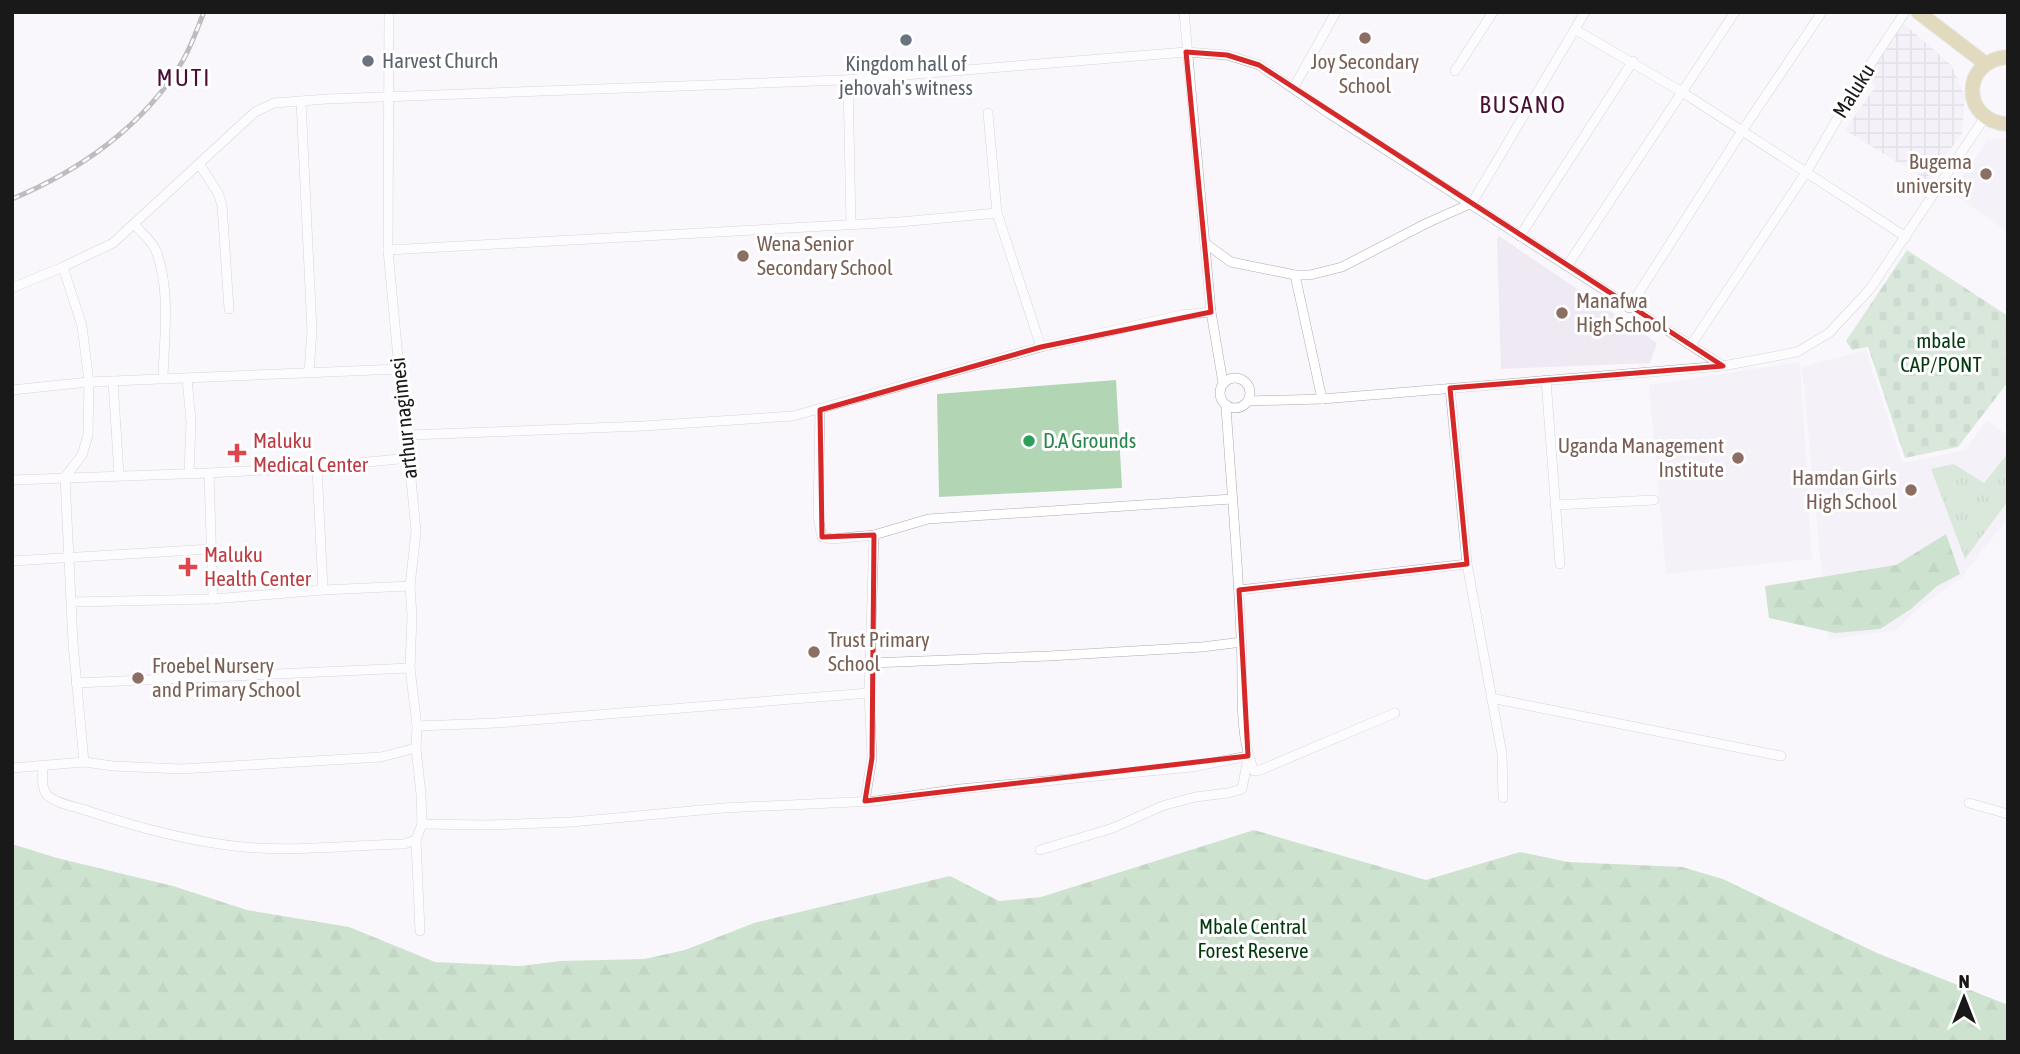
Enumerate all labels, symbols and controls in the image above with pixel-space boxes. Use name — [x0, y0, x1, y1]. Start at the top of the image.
marker: Joy Secondary School — [1357, 30, 1373, 46]
marker: Kingdom hall of jehovah's witness — [898, 32, 914, 48]
place label: Harvest Church — [382, 48, 498, 72]
place label: Joy Secondary School — [1311, 49, 1420, 97]
place label: Kingdom hall of jehovah's witness — [838, 51, 973, 99]
marker: Harvest Church — [360, 53, 376, 69]
street label: Maluku — [1827, 59, 1879, 122]
district label: MUTI — [157, 64, 211, 91]
district label: BUSANO — [1479, 91, 1567, 118]
place label: Bugema university — [1896, 149, 1972, 197]
marker: Bugema university — [1978, 166, 1994, 182]
place label: Wena Senior Secondary School — [757, 231, 893, 279]
marker: Wena Senior Secondary School — [735, 248, 751, 264]
place label: Manafwa High School — [1576, 288, 1668, 336]
marker: Manafwa High School — [1554, 305, 1570, 321]
park label: mbale CAP/PONT — [1900, 328, 1982, 376]
street label: arthur nagimesi — [385, 356, 421, 480]
place label: Maluku Medical Center — [253, 428, 369, 476]
place label: D.A Grounds — [1043, 428, 1136, 452]
marker: D.A Grounds — [1021, 433, 1037, 449]
place label: Uganda Management Institute — [1558, 433, 1724, 481]
marker: Maluku Medical Center — [227, 443, 247, 463]
marker: Uganda Management Institute — [1730, 450, 1746, 466]
place label: Hamdan Girls High School — [1792, 465, 1897, 513]
marker: Hamdan Girls High School — [1903, 482, 1919, 498]
place label: Maluku Health Center — [204, 542, 312, 590]
marker: Maluku Health Center — [178, 557, 198, 577]
place label: Trust Primary School — [828, 627, 930, 675]
marker: Trust Primary School — [806, 644, 822, 660]
place label: Froebel Nursery and Primary School — [152, 653, 301, 701]
marker: Froebel Nursery and Primary School — [130, 670, 146, 686]
park label: Mbale Central Forest Reserve — [1197, 914, 1309, 962]
north arrow — [1929, 963, 1999, 1033]
text: N — [1958, 970, 1970, 992]

